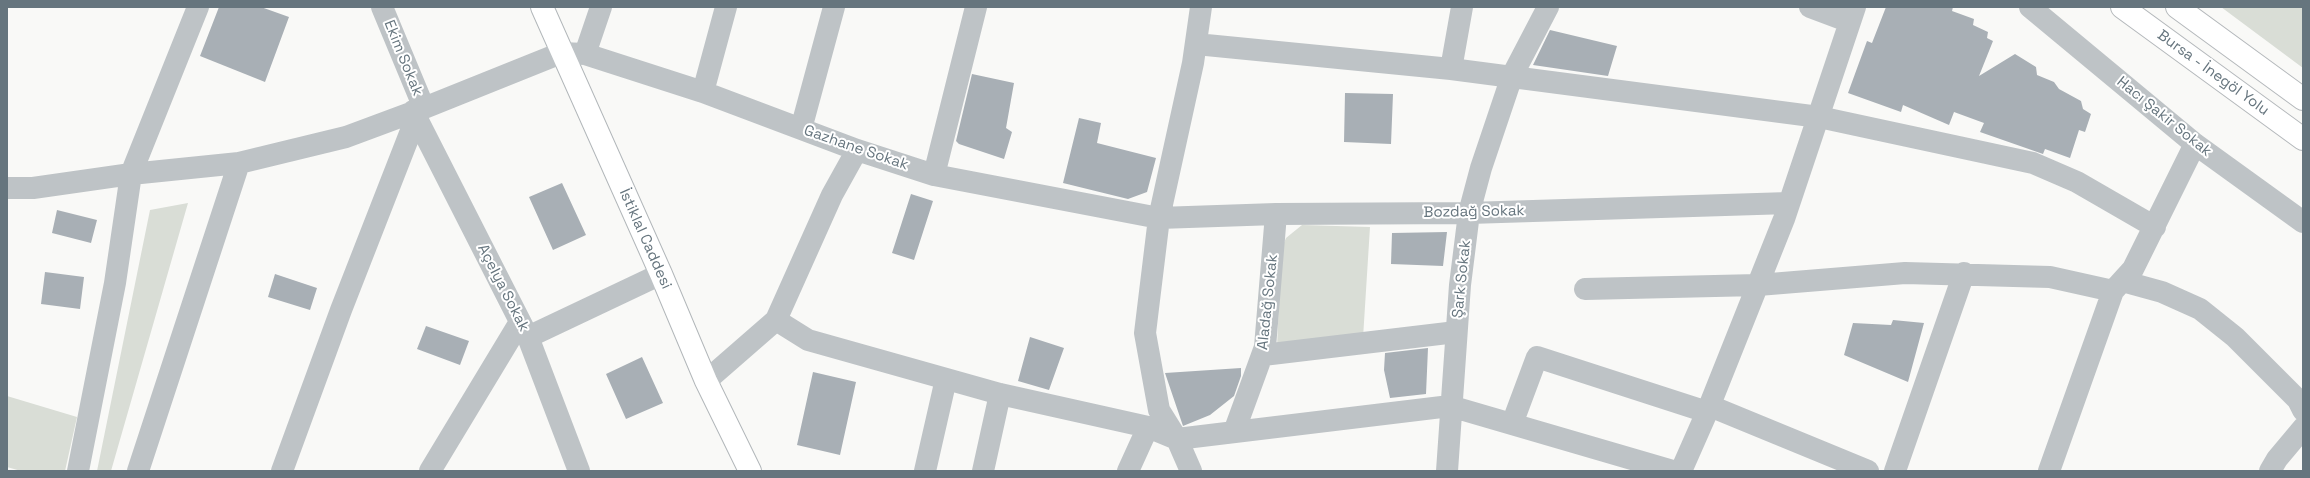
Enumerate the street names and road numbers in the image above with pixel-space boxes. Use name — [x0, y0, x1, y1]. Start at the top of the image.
street label: Ekim Sokak — [380, 18, 426, 98]
street label: Bursa - İnegöl Yolu — [2154, 26, 2272, 120]
street label: Hacı Şakir Sokak — [2113, 73, 2215, 161]
street label: Gazhane Sokak — [801, 122, 911, 174]
street label: İstiklal Caddesi — [615, 186, 675, 292]
street label: Bozdağ Sokak — [1423, 202, 1525, 222]
street label: Şark Sokak — [1449, 239, 1475, 319]
street label: Açelya Sokak — [473, 241, 533, 335]
street label: Aladağ Sokak — [1254, 253, 1282, 351]

